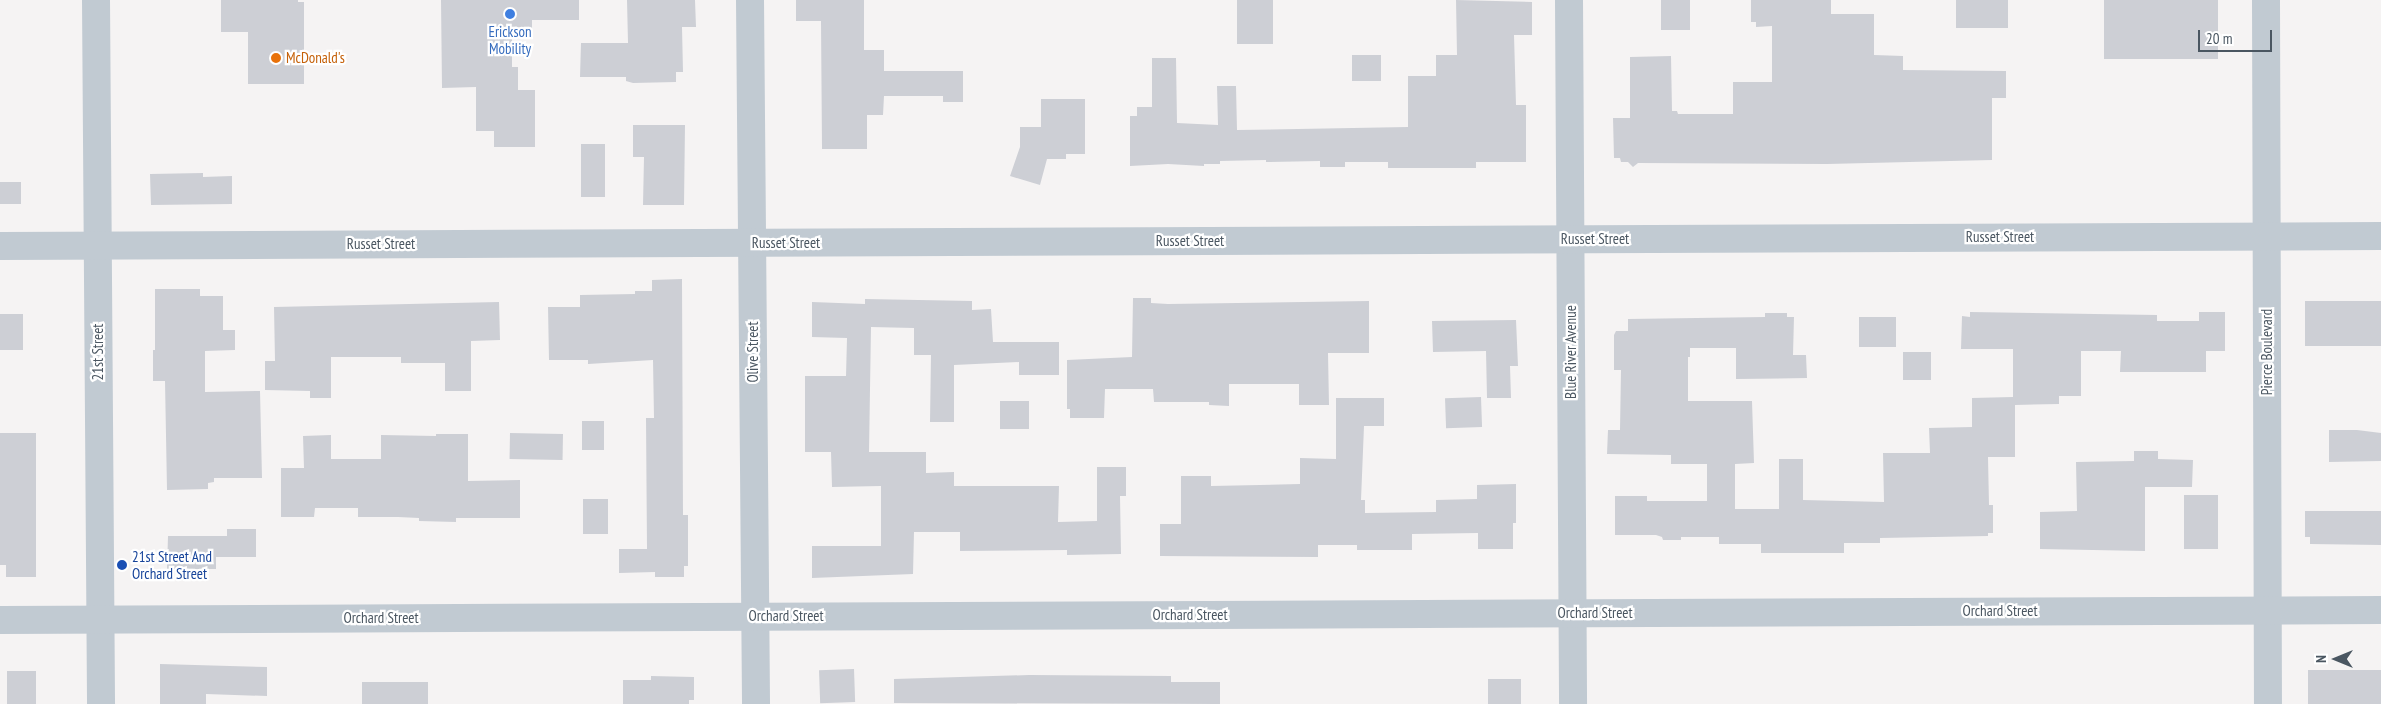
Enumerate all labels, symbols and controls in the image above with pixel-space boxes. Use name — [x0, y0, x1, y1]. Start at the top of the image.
marker: Erickson Mobility — [504, 8, 516, 20]
scale bar — [2201, 20, 2275, 52]
place label: Erickson Mobility — [488, 22, 532, 57]
text: 20 m — [2206, 29, 2232, 48]
place label: McDonald's — [286, 49, 345, 67]
marker: McDonald's — [270, 52, 282, 64]
street label: Russet Street — [1966, 228, 2034, 246]
street label: Russet Street — [1561, 230, 1629, 248]
street label: Russet Street — [1156, 232, 1224, 250]
street label: Russet Street — [752, 234, 820, 252]
street label: Russet Street — [347, 235, 415, 253]
street label: Blue River Avenue — [1562, 305, 1580, 399]
street label: Pierce Boulevard — [2258, 309, 2276, 395]
street label: Olive Street — [744, 321, 762, 383]
street label: 21st Street — [89, 324, 107, 380]
place label: 21st Street And Orchard Street — [132, 547, 212, 582]
marker: 21st Street And Orchard Street — [116, 559, 128, 571]
street label: Orchard Street — [1962, 602, 2038, 620]
street label: Orchard Street — [1557, 604, 1633, 622]
street label: Orchard Street — [1152, 606, 1228, 624]
street label: Orchard Street — [748, 607, 824, 625]
street label: Orchard Street — [343, 609, 419, 627]
north arrow — [2311, 634, 2361, 684]
text: N — [2312, 655, 2330, 663]

